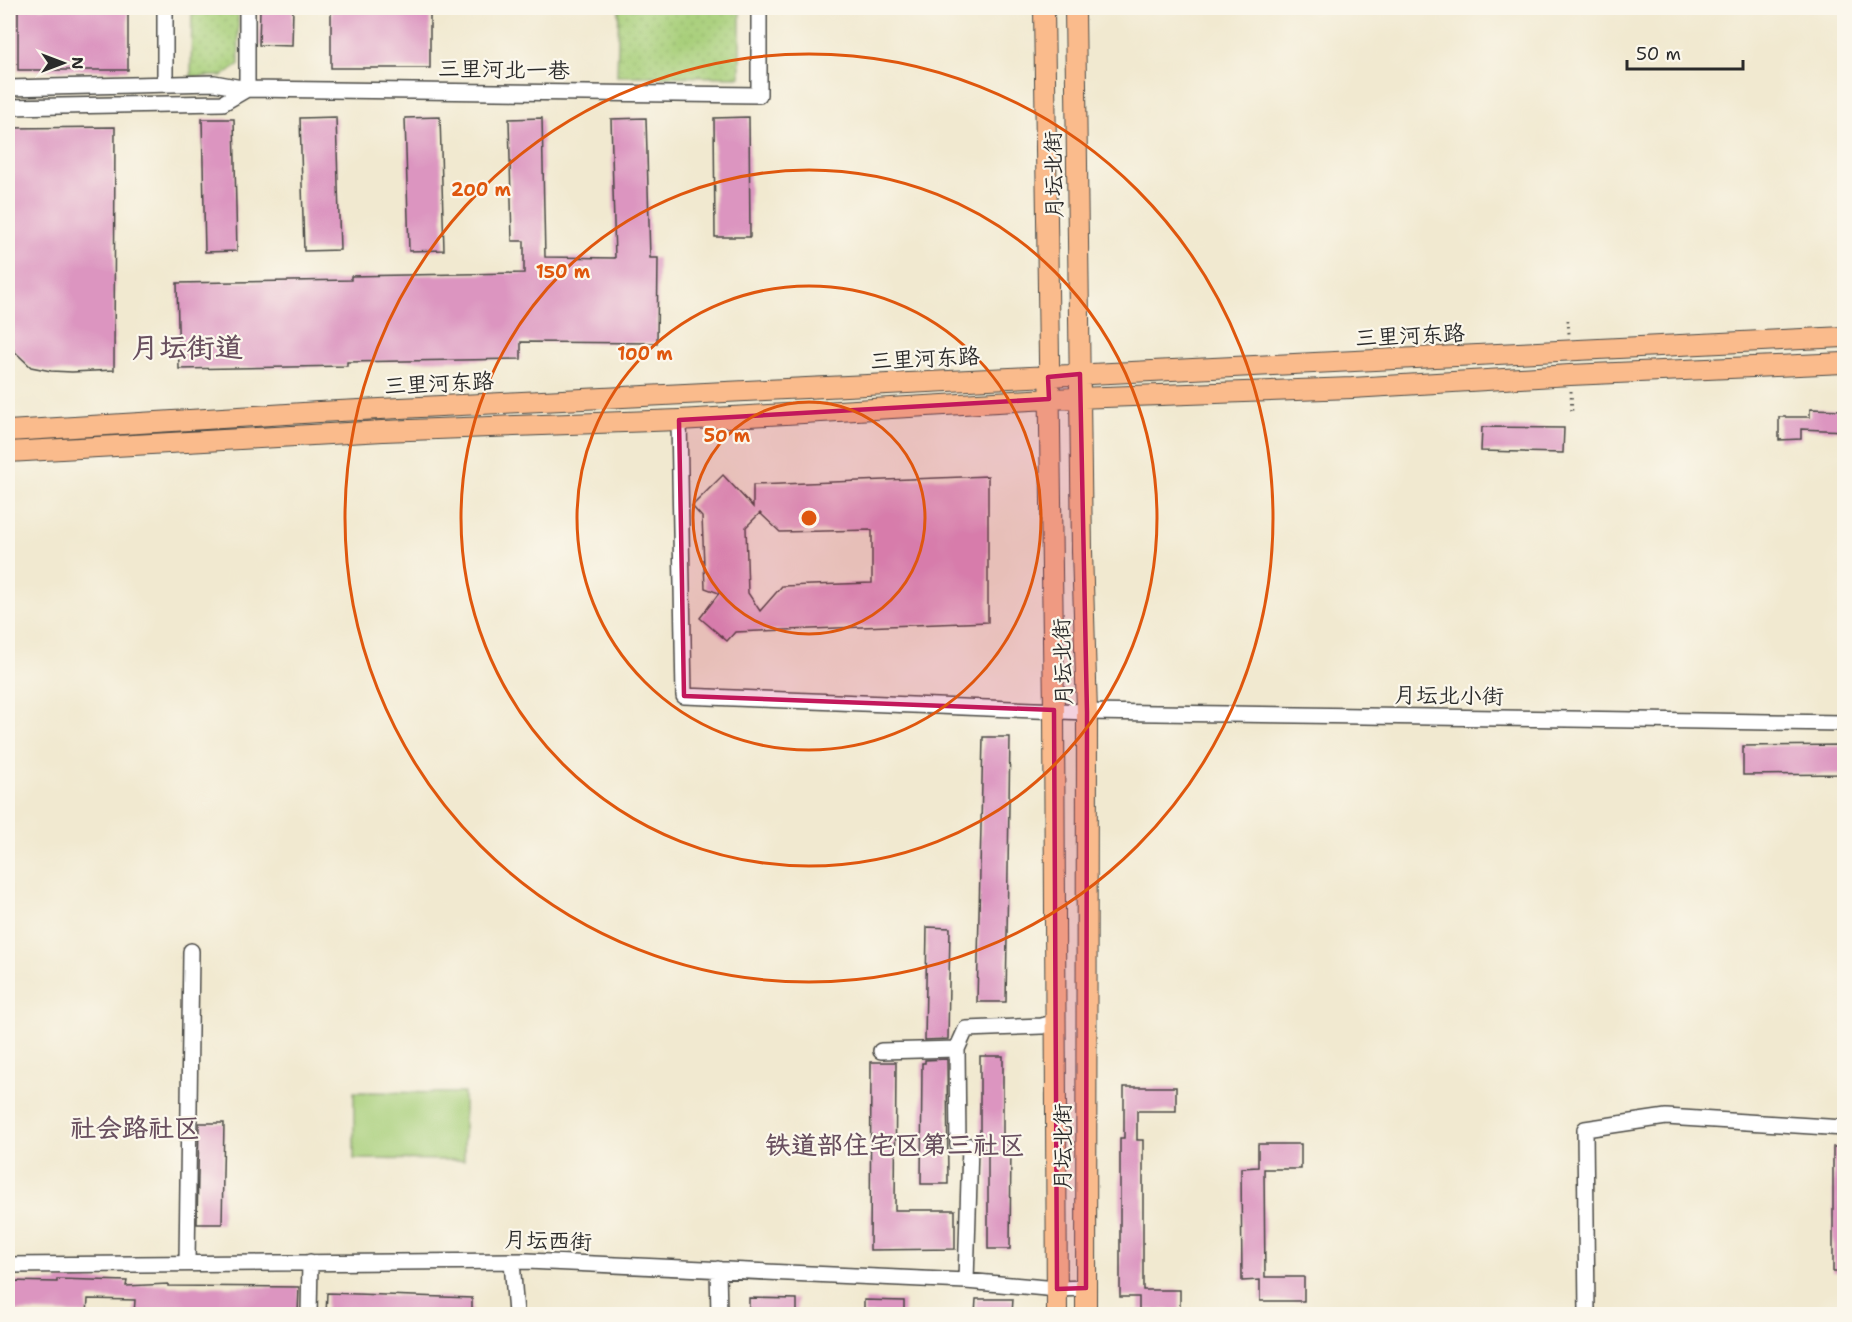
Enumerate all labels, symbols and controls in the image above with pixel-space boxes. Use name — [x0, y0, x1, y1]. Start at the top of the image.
north arrow — [33, 33, 93, 93]
scale bar — [1627, 33, 1742, 71]
text: 50 m — [1636, 42, 1681, 66]
street label: 三里河北一巷 — [438, 54, 570, 85]
text: N — [67, 57, 88, 69]
street label: 月坛北街 — [1038, 131, 1069, 219]
text: 200 m — [451, 178, 512, 202]
text: 150 m — [536, 260, 591, 284]
street label: 三里河东路 — [1354, 318, 1466, 353]
district label: 月坛街道 — [131, 328, 243, 366]
street label: 三里河东路 — [869, 341, 981, 376]
text: 100 m — [617, 342, 673, 366]
street label: 三里河东路 — [383, 366, 495, 401]
text: 50 m — [704, 424, 751, 448]
centre of rings — [799, 508, 819, 528]
street label: 月坛北街 — [1046, 617, 1079, 706]
street label: 月坛北小街 — [1394, 680, 1504, 711]
street label: 月坛北街 — [1048, 1103, 1077, 1191]
district label: 社会路社区 — [70, 1110, 200, 1145]
district label: 铁道部住宅区第三社区 — [765, 1127, 1025, 1162]
street label: 月坛西街 — [503, 1224, 592, 1257]

